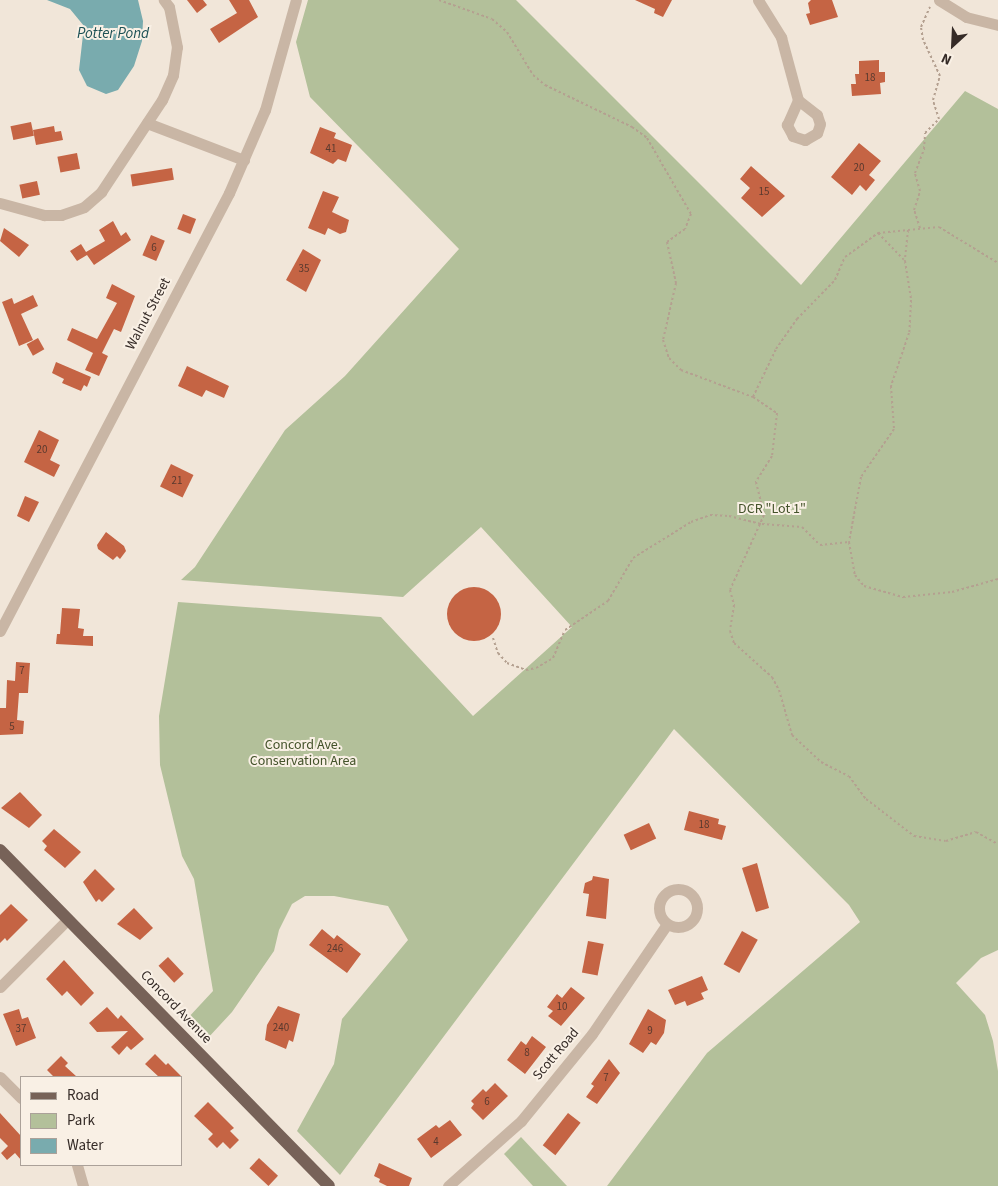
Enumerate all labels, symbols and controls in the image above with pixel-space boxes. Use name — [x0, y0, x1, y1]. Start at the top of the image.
north arrow — [928, 20, 978, 70]
water label: Potter Pond — [77, 25, 149, 43]
text: N — [938, 48, 955, 70]
house number: 18 — [865, 71, 875, 85]
house number: 41 — [326, 142, 336, 156]
house number: 20 — [854, 161, 864, 175]
house number: 15 — [759, 185, 769, 199]
house number: 6 — [151, 241, 157, 255]
house number: 35 — [299, 262, 309, 276]
street label: Walnut Street — [122, 275, 174, 353]
house number: 20 — [37, 443, 47, 457]
house number: 21 — [172, 474, 182, 488]
park label: DCR "Lot 1" — [738, 501, 806, 517]
house number: 7 — [19, 664, 25, 678]
house number: 5 — [9, 720, 15, 734]
park label: Concord Ave. Conservation Area — [250, 737, 356, 770]
house number: 18 — [699, 818, 709, 832]
house number: 246 — [327, 942, 343, 956]
street label: Concord Avenue — [137, 967, 215, 1047]
house number: 10 — [557, 1000, 567, 1014]
house number: 240 — [273, 1021, 289, 1035]
house number: 37 — [16, 1022, 26, 1036]
street label: Scott Road — [529, 1024, 583, 1084]
house number: 9 — [647, 1024, 653, 1038]
house number: 8 — [524, 1046, 530, 1060]
house number: 7 — [603, 1071, 609, 1085]
legend — [20, 1076, 182, 1166]
text: Road — [67, 1085, 99, 1106]
house number: 6 — [484, 1095, 490, 1109]
text: Park — [67, 1110, 95, 1131]
text: Water — [67, 1135, 103, 1156]
house number: 4 — [433, 1135, 439, 1149]

